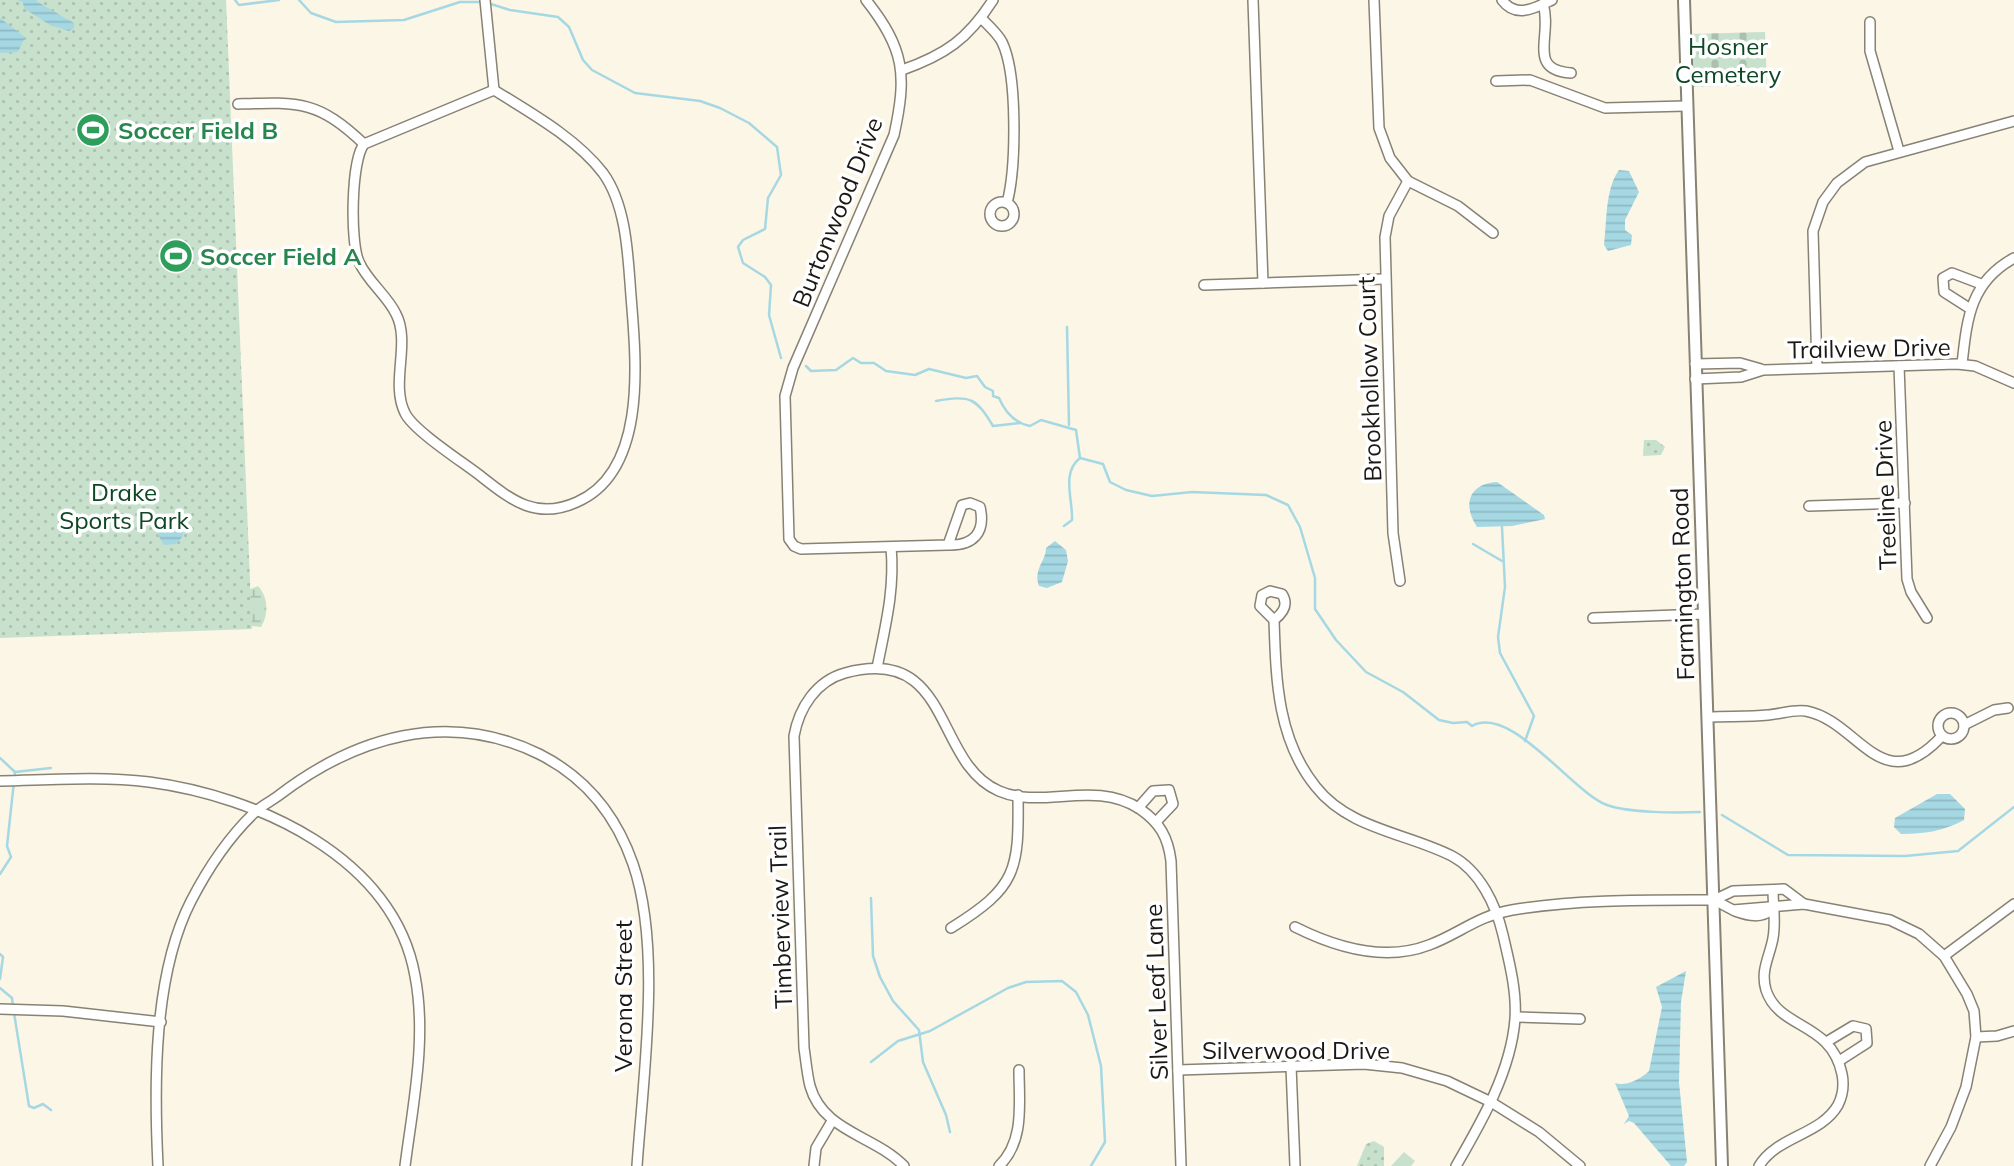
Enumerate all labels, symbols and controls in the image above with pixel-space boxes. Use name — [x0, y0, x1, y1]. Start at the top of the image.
park label: Hosner Cemetery — [1675, 31, 1781, 89]
sports icon: Soccer Field B — [74, 111, 112, 149]
street label: Burtonwood Drive — [785, 113, 889, 311]
place label: Soccer Field B — [118, 115, 278, 145]
sports icon: Soccer Field A — [157, 237, 195, 275]
place label: Soccer Field A — [200, 241, 361, 271]
street label: Brookhollow Court — [1350, 276, 1388, 482]
street label: Trailview Drive — [1787, 332, 1951, 364]
street label: Treeline Drive — [1867, 419, 1903, 571]
park label: Drake Sports Park — [59, 477, 189, 535]
street label: Farmington Road — [1664, 487, 1700, 681]
street label: Timberview Trail — [762, 825, 798, 1009]
street label: Silver Leaf Lane — [1138, 903, 1174, 1081]
street label: Verona Street — [608, 920, 638, 1072]
street label: Silverwood Drive — [1202, 1035, 1390, 1065]

